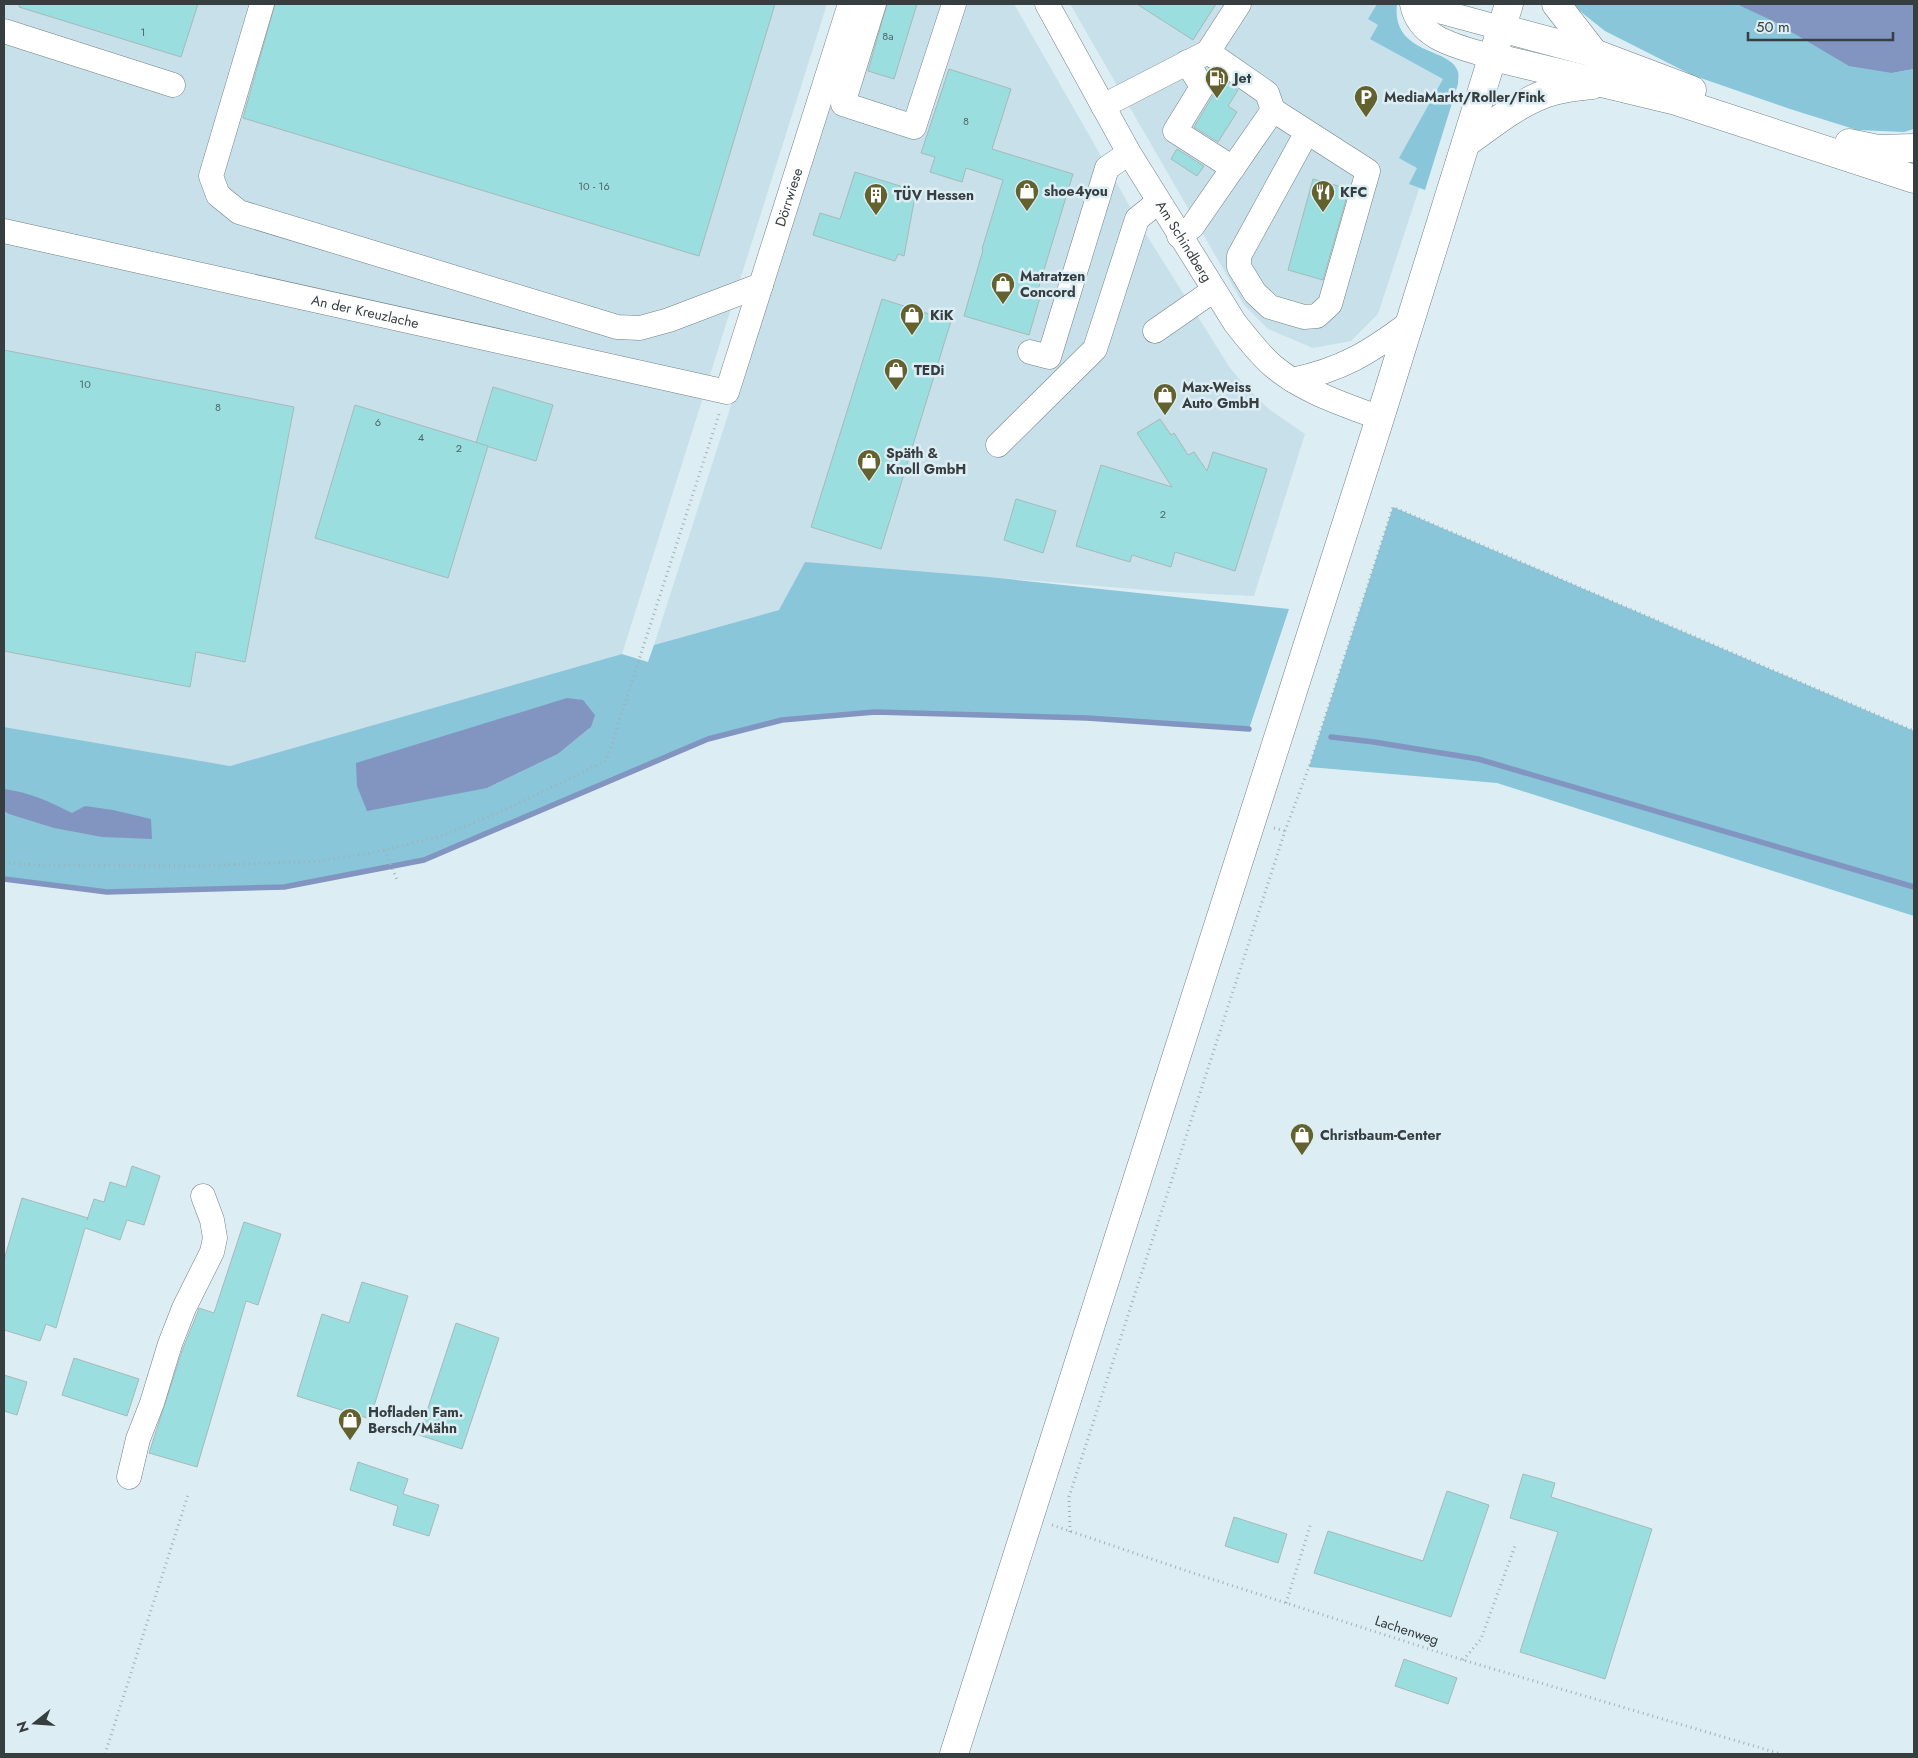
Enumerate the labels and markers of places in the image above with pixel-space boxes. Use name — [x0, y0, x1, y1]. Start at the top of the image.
fuel station icon: Jet — [1204, 65, 1230, 99]
place label: Jet — [1231, 68, 1252, 88]
parking icon: MediaMarkt/Roller/Fink — [1353, 84, 1379, 118]
place label: MediaMarkt/Roller/Fink — [1384, 87, 1545, 107]
shop icon: shoe4you — [1014, 178, 1040, 212]
restaurant icon: KFC — [1310, 179, 1336, 213]
place label: shoe4you — [1044, 181, 1108, 201]
building icon: TÜV Hessen — [863, 182, 889, 216]
place label: KFC — [1340, 182, 1367, 202]
place label: TÜV Hessen — [894, 185, 974, 205]
place label: Matratzen Concord — [1020, 266, 1085, 302]
shop icon: Matratzen Concord — [990, 271, 1016, 305]
shop icon: KiK — [899, 302, 925, 336]
place label: KiK — [930, 305, 954, 325]
shop icon: TEDi — [883, 357, 909, 391]
place label: TEDi — [914, 360, 945, 380]
place label: Max-Weiss Auto GmbH — [1181, 377, 1260, 413]
shop icon: Max-Weiss Auto GmbH — [1152, 382, 1178, 416]
place label: Späth & Knoll GmbH — [886, 443, 966, 479]
shop icon: Späth & Knoll GmbH — [856, 448, 882, 482]
shop icon: Christbaum-Center — [1289, 1122, 1315, 1156]
place label: Christbaum-Center — [1320, 1125, 1441, 1145]
place label: Hofladen Fam. Bersch/Mähn — [368, 1402, 463, 1438]
shop icon: Hofladen Fam. Bersch/Mähn — [337, 1407, 363, 1441]

